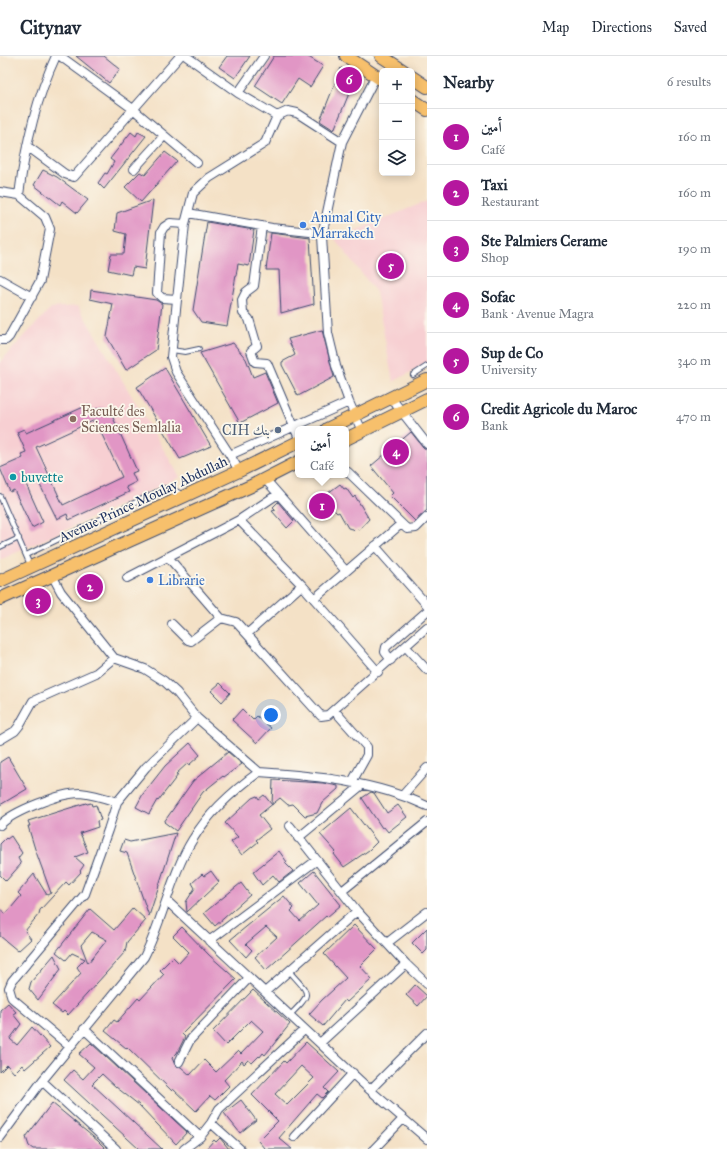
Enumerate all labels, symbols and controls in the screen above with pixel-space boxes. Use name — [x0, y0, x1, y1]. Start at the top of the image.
text: Citynav — [20, 16, 81, 39]
text: Map — [542, 19, 569, 36]
text: Directions — [591, 19, 652, 36]
text: Saved — [674, 19, 707, 36]
pin: 6 — [336, 65, 362, 95]
map controls — [379, 68, 415, 176]
button: + — [379, 68, 415, 104]
text: Nearby — [443, 72, 494, 93]
text: 6 results — [667, 74, 711, 90]
button: − — [379, 104, 415, 140]
text: أمين — [481, 118, 502, 136]
text: 1 — [453, 129, 459, 145]
text: 160 m — [678, 129, 711, 145]
button: layers — [379, 140, 415, 176]
text: Café — [481, 142, 505, 158]
text: Taxi — [481, 176, 508, 194]
text: 2 — [453, 185, 459, 201]
text: 160 m — [678, 185, 711, 201]
text: Restaurant — [481, 194, 539, 210]
place label: Animal City Marrakech — [310, 209, 382, 242]
marker: Animal City Marrakech — [298, 220, 308, 230]
text: Ste Palmiers Cerame — [481, 232, 608, 250]
text: 3 — [453, 241, 459, 257]
text: 190 m — [678, 241, 711, 257]
text: Shop — [481, 250, 509, 266]
pin: 5 — [378, 251, 404, 281]
text: Sofac — [481, 288, 515, 306]
text: 4 — [452, 297, 460, 313]
text: 220 m — [677, 297, 711, 313]
text: Bank · Avenue Magra — [481, 306, 594, 322]
text: Sup de Co — [481, 344, 543, 362]
text: 5 — [453, 353, 459, 369]
text: 340 m — [677, 353, 711, 369]
text: University — [481, 362, 537, 378]
text: Credit Agricole du Maroc — [481, 400, 637, 418]
place label: Faculté des Sciences Semlalia — [81, 403, 181, 436]
text: 6 — [453, 409, 459, 425]
text: 470 m — [676, 409, 711, 425]
marker: Faculté des Sciences Semlalia — [68, 414, 78, 424]
text: Bank — [481, 418, 508, 434]
place label: CIH بنك — [222, 422, 270, 439]
marker: CIH بنك — [273, 425, 283, 435]
popup — [295, 426, 349, 478]
text: أمين — [310, 434, 331, 452]
pin: 4 — [383, 437, 409, 467]
street label: Avenue Prince Moulay Abdullah — [55, 453, 231, 547]
text: Café — [310, 458, 334, 474]
place label: buvette — [21, 469, 63, 486]
marker: buvette — [8, 472, 18, 482]
pin: 1 — [309, 491, 335, 521]
pin: 2 — [77, 572, 103, 602]
place label: Librarie — [158, 572, 205, 589]
marker: Librarie — [145, 575, 155, 585]
pin: 3 — [25, 586, 51, 616]
your location — [261, 705, 281, 725]

